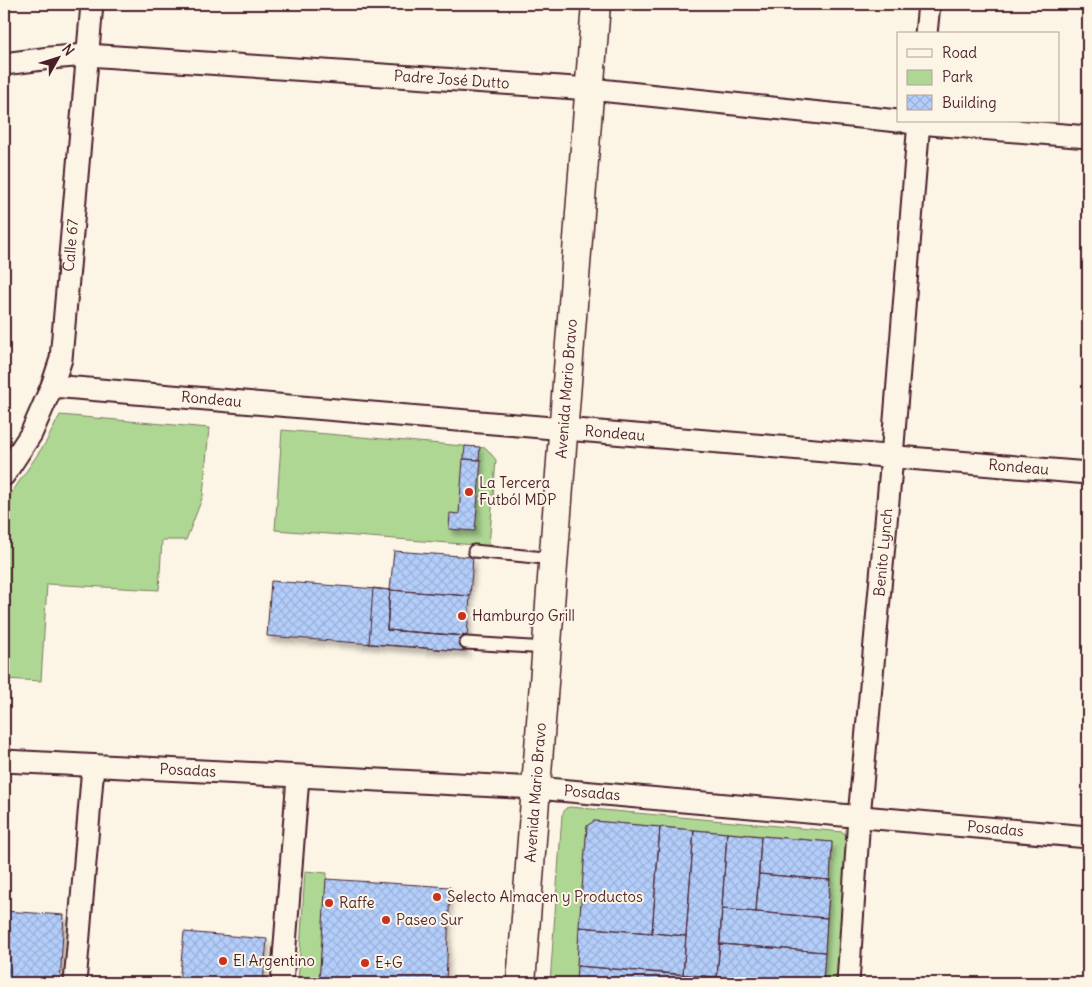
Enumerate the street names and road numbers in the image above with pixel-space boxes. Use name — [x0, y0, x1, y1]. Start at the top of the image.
street label: Padre José Dutto — [393, 66, 510, 93]
street label: Calle 67 — [59, 218, 82, 272]
street label: Avenida Mario Bravo — [551, 318, 581, 459]
street label: Rondeau — [180, 387, 243, 411]
street label: Rondeau — [584, 421, 646, 445]
street label: Rondeau — [988, 455, 1050, 479]
street label: Benito Lynch — [869, 507, 896, 597]
street label: Avenida Mario Bravo — [520, 722, 550, 863]
street label: Posadas — [159, 759, 217, 781]
street label: Posadas — [563, 781, 621, 804]
street label: Posadas — [966, 816, 1025, 840]

